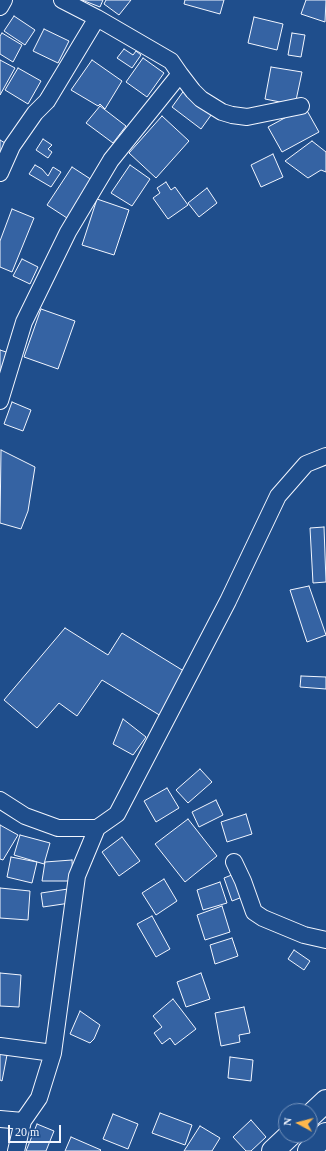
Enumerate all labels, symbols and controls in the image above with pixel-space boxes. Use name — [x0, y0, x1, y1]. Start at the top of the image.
north arrow — [278, 1103, 318, 1143]
scale bar — [10, 1117, 63, 1143]
text: N — [281, 1117, 294, 1126]
text: 20 m — [15, 1125, 39, 1139]

